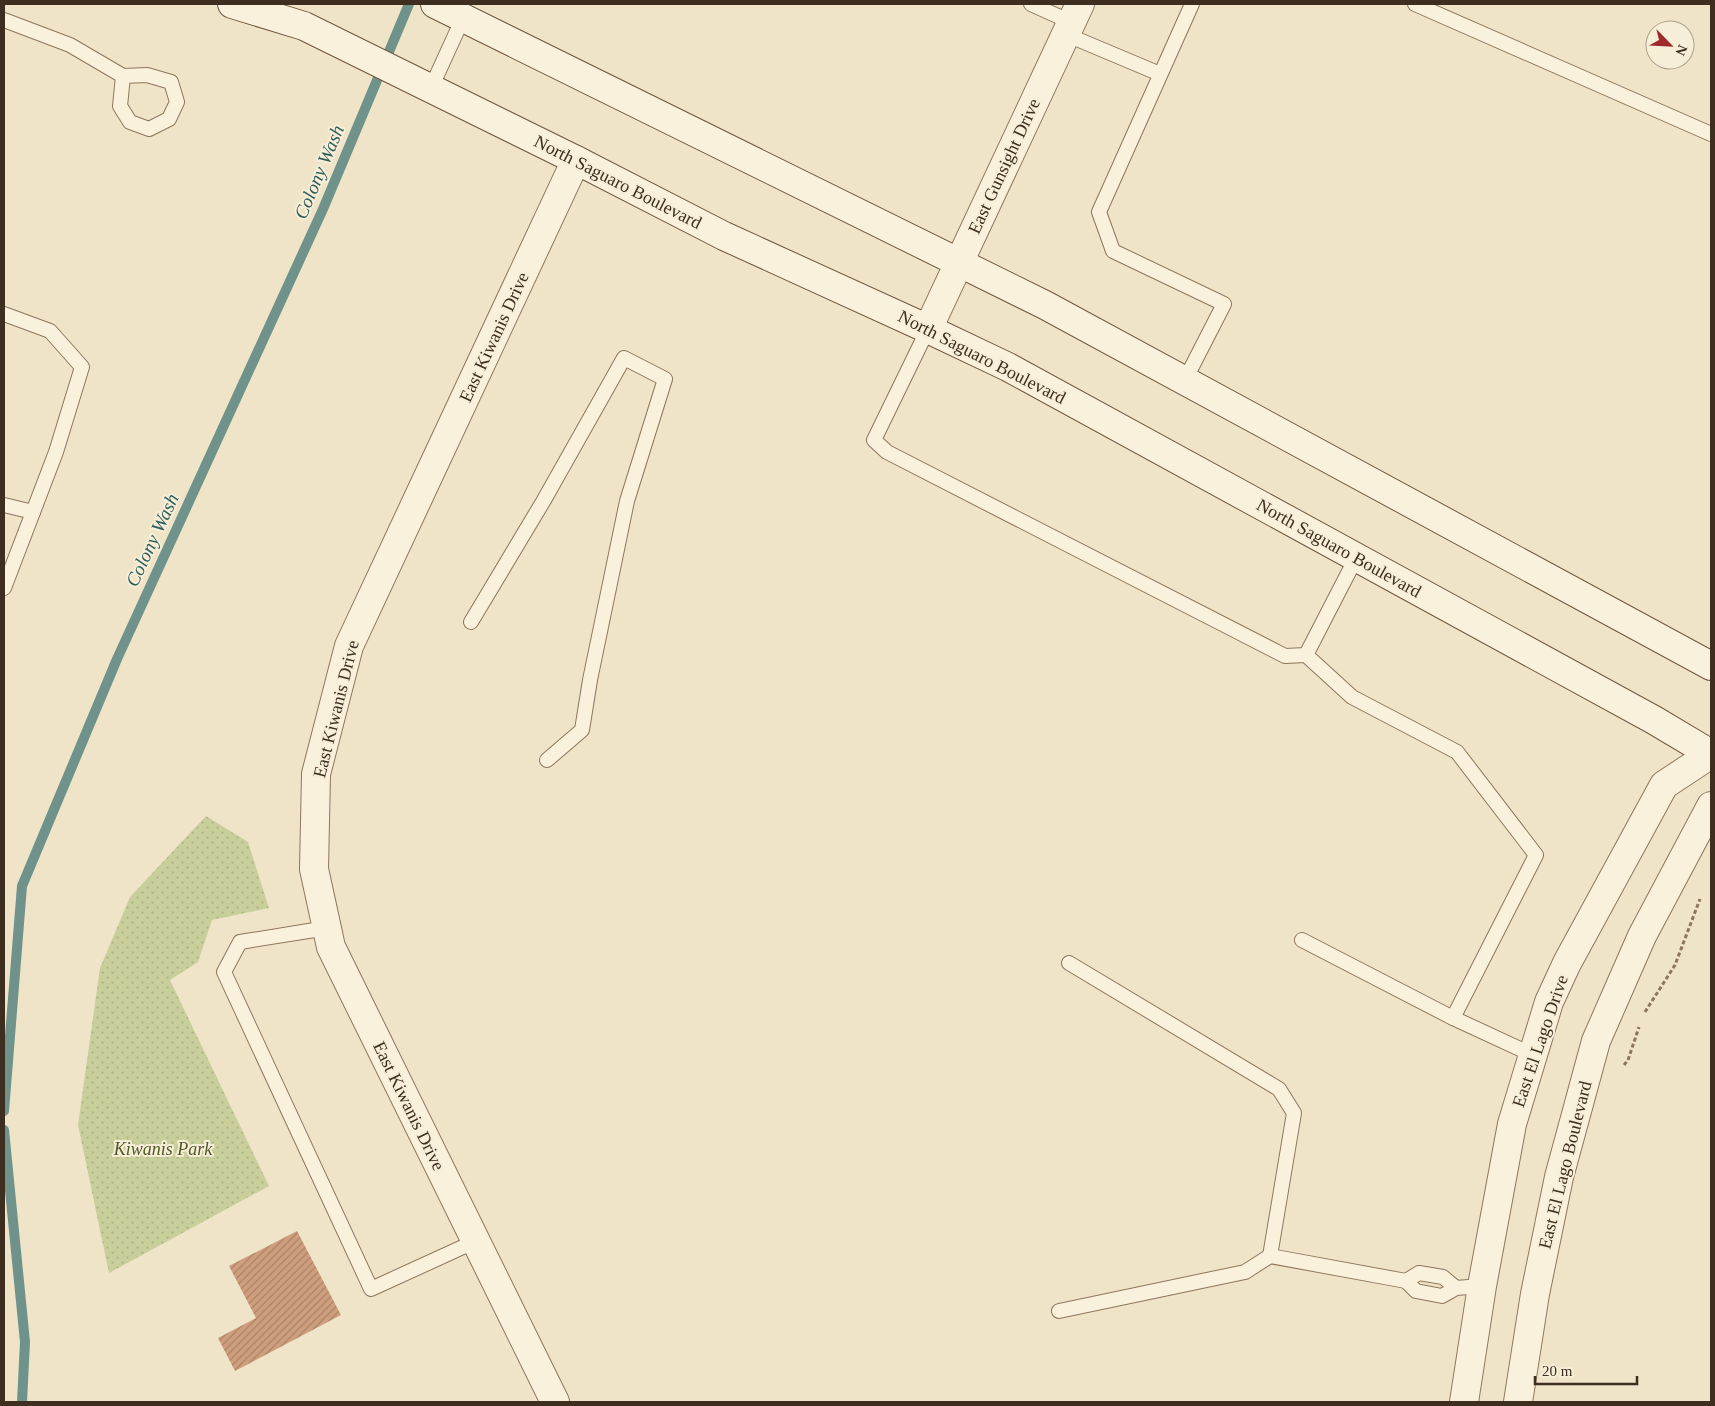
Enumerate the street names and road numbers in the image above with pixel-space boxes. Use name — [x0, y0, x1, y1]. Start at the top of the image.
street label: East Gunsight Drive — [964, 95, 1044, 237]
street label: North Saguaro Boulevard — [531, 131, 705, 233]
street label: East Kiwanis Drive — [455, 269, 533, 405]
street label: North Saguaro Boulevard — [895, 306, 1069, 408]
street label: North Saguaro Boulevard — [1253, 494, 1425, 602]
street label: East Kiwanis Drive — [309, 638, 363, 780]
street label: East El Lago Drive — [1508, 972, 1572, 1110]
street label: East Kiwanis Drive — [369, 1038, 449, 1174]
street label: East El Lago Boulevard — [1534, 1079, 1596, 1251]

